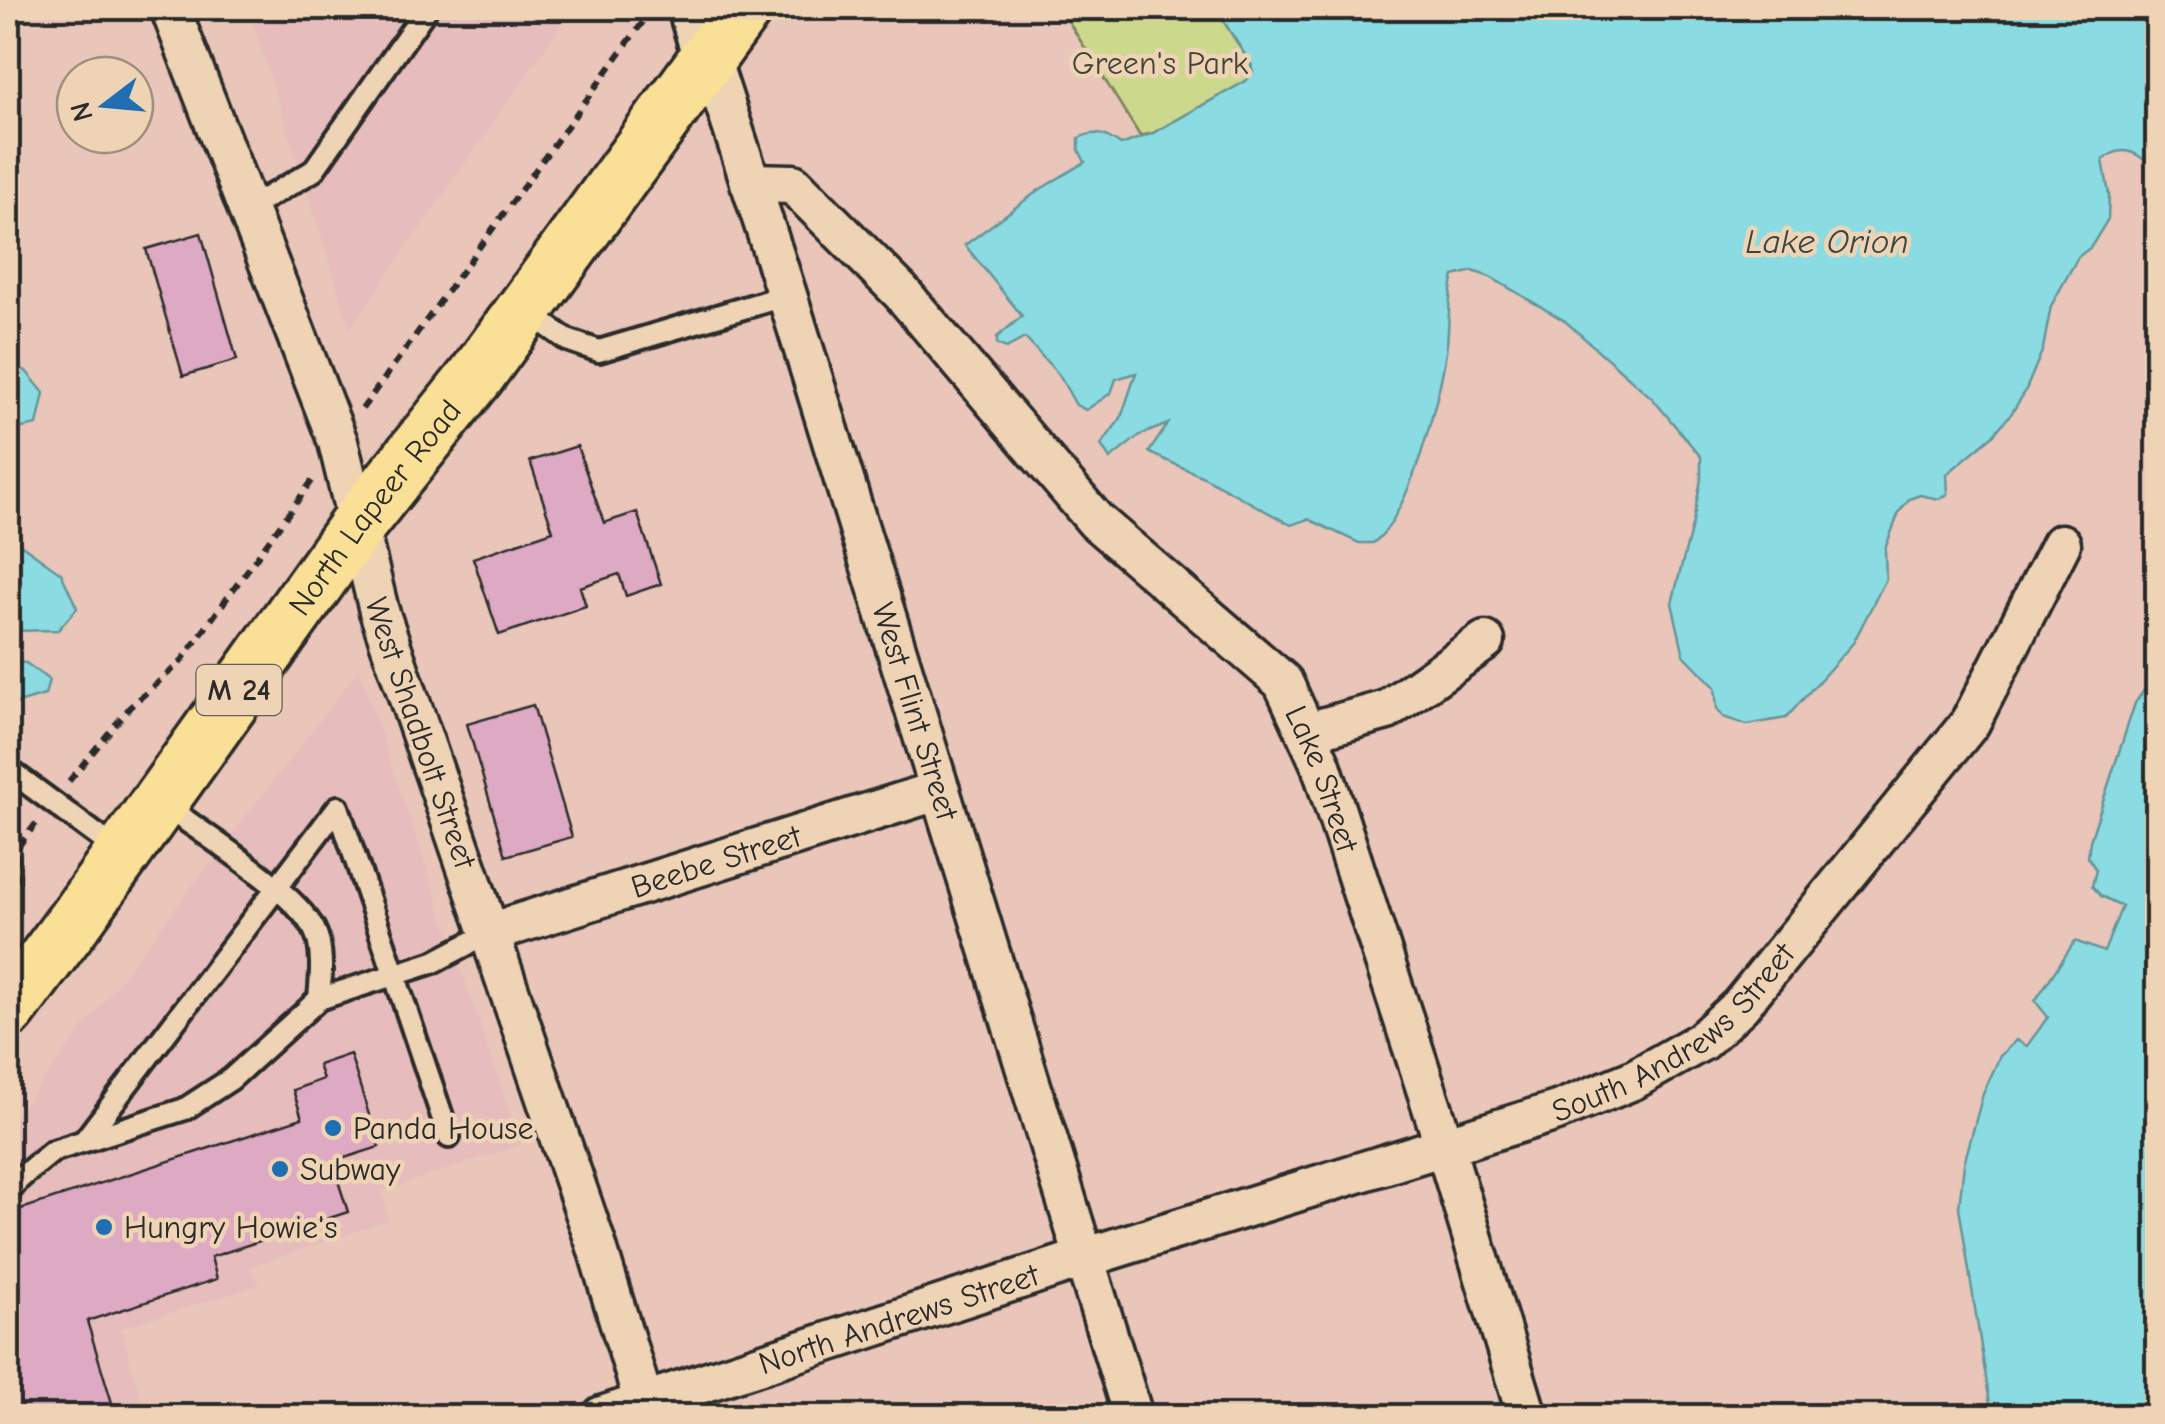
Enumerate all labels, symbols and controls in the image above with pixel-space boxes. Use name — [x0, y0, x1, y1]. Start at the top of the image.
park label: Green's Park — [1072, 45, 1249, 82]
north arrow — [55, 55, 155, 155]
text: N — [64, 98, 100, 125]
water label: Lake Orion — [1745, 221, 1909, 262]
street label: North Lapeer Road — [280, 392, 468, 622]
street label: West Shadbolt Street — [358, 594, 485, 874]
street label: West Flint Street — [865, 598, 967, 825]
road number: M 24 — [196, 665, 282, 715]
street label: Lake Street — [1278, 700, 1367, 857]
street label: Beebe Street — [626, 817, 806, 905]
street label: South Andrews Street — [1546, 935, 1803, 1130]
place label: Panda House — [353, 1110, 534, 1147]
marker: Panda House — [322, 1117, 344, 1139]
place label: Subway — [300, 1151, 401, 1188]
marker: Subway — [269, 1158, 291, 1180]
place label: Hungry Howie's — [124, 1209, 338, 1246]
marker: Hungry Howie's — [93, 1216, 115, 1238]
street label: North Andrews Street — [754, 1255, 1044, 1382]

